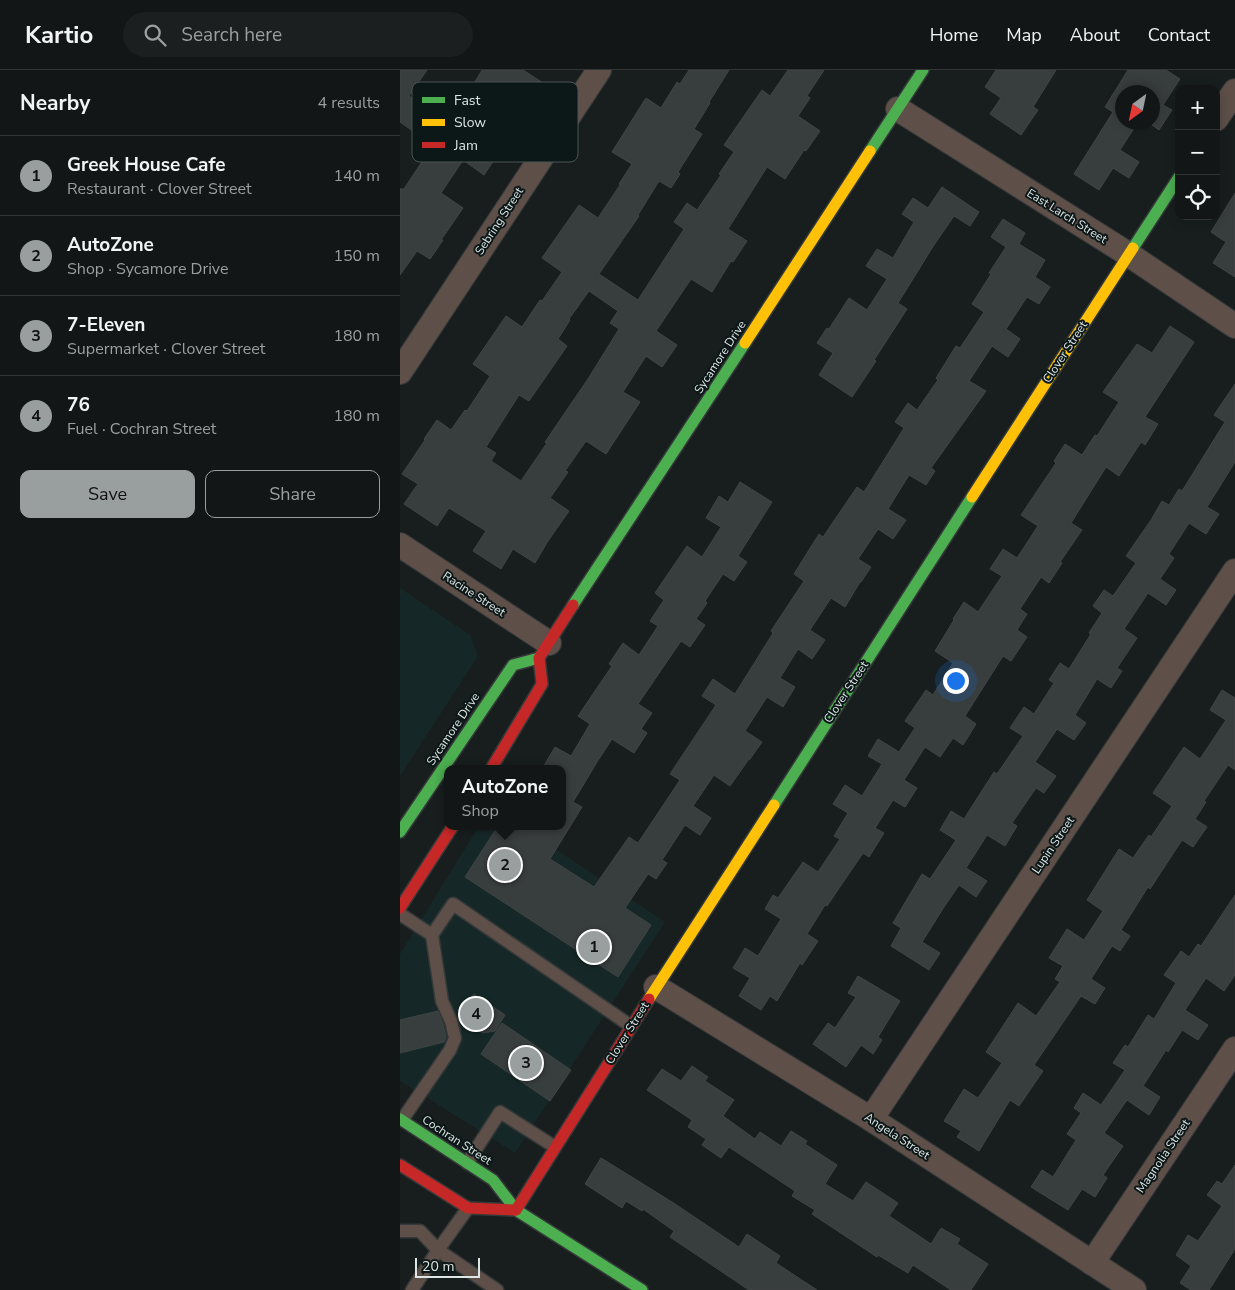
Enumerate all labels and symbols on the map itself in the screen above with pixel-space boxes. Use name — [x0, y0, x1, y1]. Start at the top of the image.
legend — [412, 82, 578, 162]
north arrow — [1115, 85, 1160, 130]
text: Fast — [454, 91, 480, 110]
text: Slow — [454, 113, 486, 132]
text: Jam — [453, 136, 478, 155]
street label: Sebring Street — [471, 183, 527, 258]
street label: East Larch Street — [1024, 185, 1111, 247]
street label: Sycamore Drive — [690, 317, 750, 397]
street label: Clover Street — [1039, 317, 1091, 386]
street label: Racine Street — [440, 568, 509, 621]
street label: Clover Street — [820, 657, 872, 726]
your location — [943, 668, 969, 694]
street label: Sycamore Drive — [423, 690, 483, 768]
street label: Lupin Street — [1028, 813, 1078, 877]
pin: 2 — [489, 846, 521, 884]
pin: 1 — [578, 928, 610, 966]
pin: 4 — [460, 995, 492, 1033]
street label: Clover Street — [601, 998, 653, 1067]
pin: 3 — [510, 1044, 542, 1082]
street label: Angela Street — [861, 1109, 933, 1163]
street label: Cochran Street — [419, 1112, 496, 1169]
street label: Magnolia Street — [1132, 1115, 1194, 1196]
scale bar — [415, 1255, 480, 1278]

